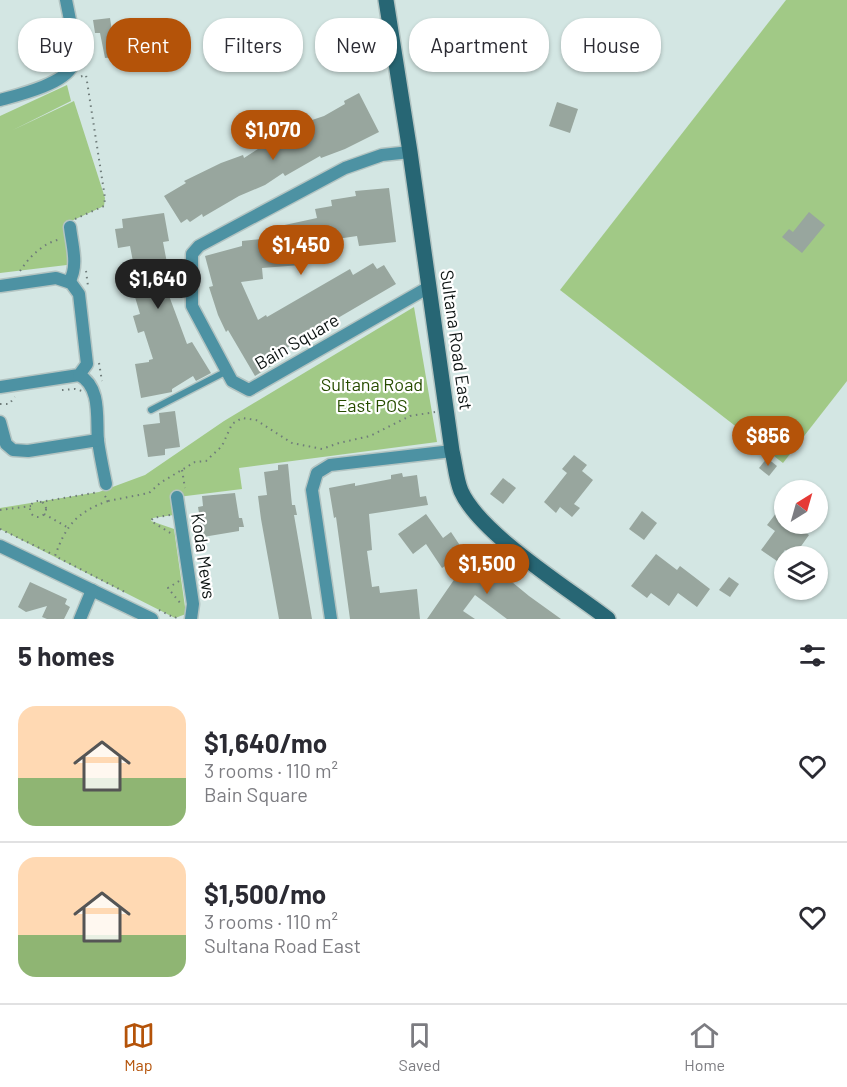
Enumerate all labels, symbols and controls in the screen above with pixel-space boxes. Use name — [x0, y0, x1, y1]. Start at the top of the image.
chip: Buy — [18, 18, 94, 72]
chip: Rent — [106, 18, 191, 72]
chip: Filters — [203, 18, 303, 72]
chip: New — [315, 18, 397, 72]
chip: Apartment — [409, 18, 549, 72]
chip: House — [561, 18, 661, 72]
pin: $1,070 — [224, 110, 322, 161]
text: $1,070 — [245, 117, 301, 141]
pin: $1,450 — [252, 225, 350, 276]
text: $1,450 — [272, 232, 330, 256]
pin: $1,640 — [109, 259, 207, 310]
text: $1,640 — [129, 266, 187, 290]
street label: Sultana Road East — [436, 268, 478, 411]
street label: Bain Square — [250, 308, 343, 374]
park label: Sultana Road East POS — [321, 373, 423, 416]
pin: $856 — [732, 416, 804, 467]
text: $856 — [746, 423, 790, 447]
north arrow — [774, 480, 828, 534]
map controls — [774, 480, 828, 600]
street label: Koda Mews — [187, 512, 221, 600]
pin: $1,500 — [438, 544, 536, 595]
button: layers — [774, 546, 828, 600]
text: $1,500 — [458, 551, 516, 575]
icon: filters — [796, 639, 829, 672]
text: 5 homes — [18, 640, 115, 671]
text: $1,640/mo — [204, 727, 327, 758]
icon: home — [66, 730, 138, 802]
icon: heart — [796, 750, 829, 783]
text: 3 rooms · 110 m² — [204, 758, 338, 782]
text: Bain Square — [204, 782, 308, 806]
text: $1,500/mo — [204, 878, 326, 909]
icon: home — [66, 881, 138, 953]
icon: heart — [796, 901, 829, 934]
text: 3 rooms · 110 m² — [204, 909, 338, 933]
text: Sultana Road East — [204, 933, 361, 957]
tab: Map — [122, 1019, 155, 1074]
tab: Saved — [399, 1019, 441, 1074]
tab: Home — [684, 1019, 725, 1074]

